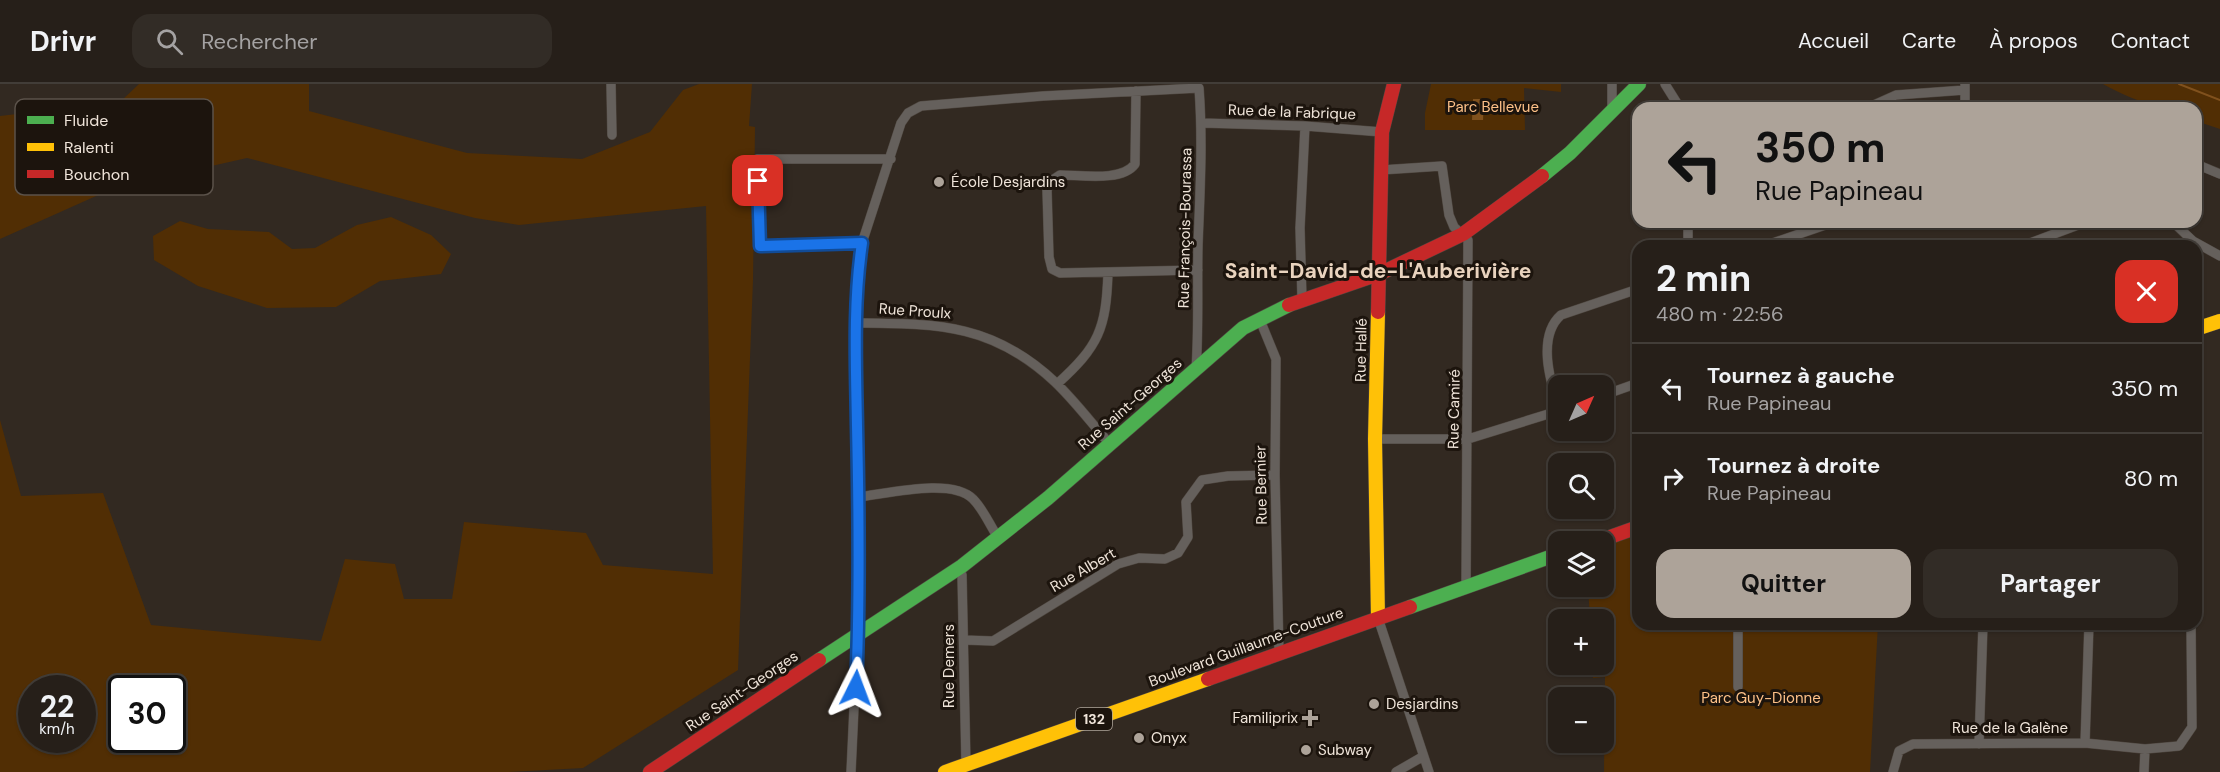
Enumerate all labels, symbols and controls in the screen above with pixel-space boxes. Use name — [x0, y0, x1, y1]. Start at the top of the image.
search box — [132, 14, 552, 68]
text: Drivr — [30, 23, 96, 60]
icon: search — [153, 25, 186, 58]
text: Rechercher — [201, 27, 317, 56]
text: Accueil — [1798, 27, 1869, 55]
text: Carte — [1902, 27, 1956, 55]
text: À propos — [1989, 27, 2078, 55]
text: Contact — [2111, 27, 2190, 55]
park label: Parc Bellevue — [1447, 97, 1539, 117]
legend — [15, 99, 213, 195]
street label: Rue de la Fabrique — [1228, 100, 1356, 124]
text: Fluide — [64, 110, 108, 131]
text: 350 m — [1755, 120, 1885, 175]
icon: left — [1656, 126, 1734, 204]
text: Ralenti — [64, 137, 114, 158]
street label: Rue François-Bourassa — [1174, 148, 1196, 308]
pin — [732, 155, 783, 206]
text: Bouchon — [64, 164, 129, 185]
icon: arrive — [741, 164, 774, 197]
place label: École Desjardins — [951, 172, 1065, 192]
text: Rue Papineau — [1755, 173, 1923, 208]
marker: École Desjardins — [932, 175, 946, 189]
text: 2 min — [1656, 255, 1751, 302]
district label: Saint-David-de-L'Auberivière — [1225, 257, 1531, 285]
button: close — [2115, 260, 2178, 323]
street label: Rue Proulx — [878, 299, 952, 324]
text: 480 m · 22:56 — [1656, 301, 1784, 327]
street label: Rue Hallé — [1350, 318, 1372, 382]
street label: Rue Saint-Georges — [1074, 353, 1186, 455]
text: Tournez à gauche — [1707, 361, 1895, 390]
street label: Rue Camiré — [1443, 369, 1465, 449]
icon: left — [1656, 372, 1689, 405]
text: 350 m — [2111, 374, 2178, 403]
north arrow — [1548, 375, 1614, 441]
map controls — [1548, 375, 1614, 753]
text: Rue Papineau — [1707, 390, 1832, 416]
street label: Rue Bernier — [1250, 445, 1272, 525]
text: Tournez à droite — [1707, 451, 1880, 480]
button: search — [1548, 453, 1614, 519]
icon: right — [1656, 462, 1689, 495]
text: 80 m — [2124, 464, 2178, 493]
text: Rue Papineau — [1707, 480, 1832, 506]
button: layers — [1548, 531, 1614, 597]
street label: Rue Albert — [1047, 543, 1120, 597]
button: Quitter — [1656, 549, 1911, 618]
button: Partager — [1923, 549, 2178, 618]
street label: Boulevard Guillaume-Couture — [1146, 602, 1346, 692]
button: + — [1548, 609, 1614, 675]
street label: Rue Demers — [939, 624, 959, 708]
street label: Rue Saint-Georges — [682, 646, 802, 736]
position arrow — [824, 656, 888, 720]
speed limit sign: 30 — [108, 675, 186, 753]
text: 22 — [40, 687, 74, 726]
button: − — [1548, 687, 1614, 753]
park label: Parc Guy-Dionne — [1701, 688, 1821, 708]
place label: Desjardins — [1386, 694, 1459, 714]
marker: Desjardins — [1367, 697, 1381, 711]
road number: 132 — [1076, 708, 1112, 730]
place label: Familiprix — [1232, 708, 1299, 728]
marker: Familiprix — [1303, 711, 1317, 725]
street label: Rue de la Galène — [1952, 718, 2068, 738]
text: km/h — [39, 719, 75, 739]
place label: Onyx — [1151, 728, 1187, 748]
marker: Onyx — [1132, 731, 1146, 745]
place label: Subway — [1318, 740, 1373, 760]
marker: Subway — [1299, 743, 1313, 757]

